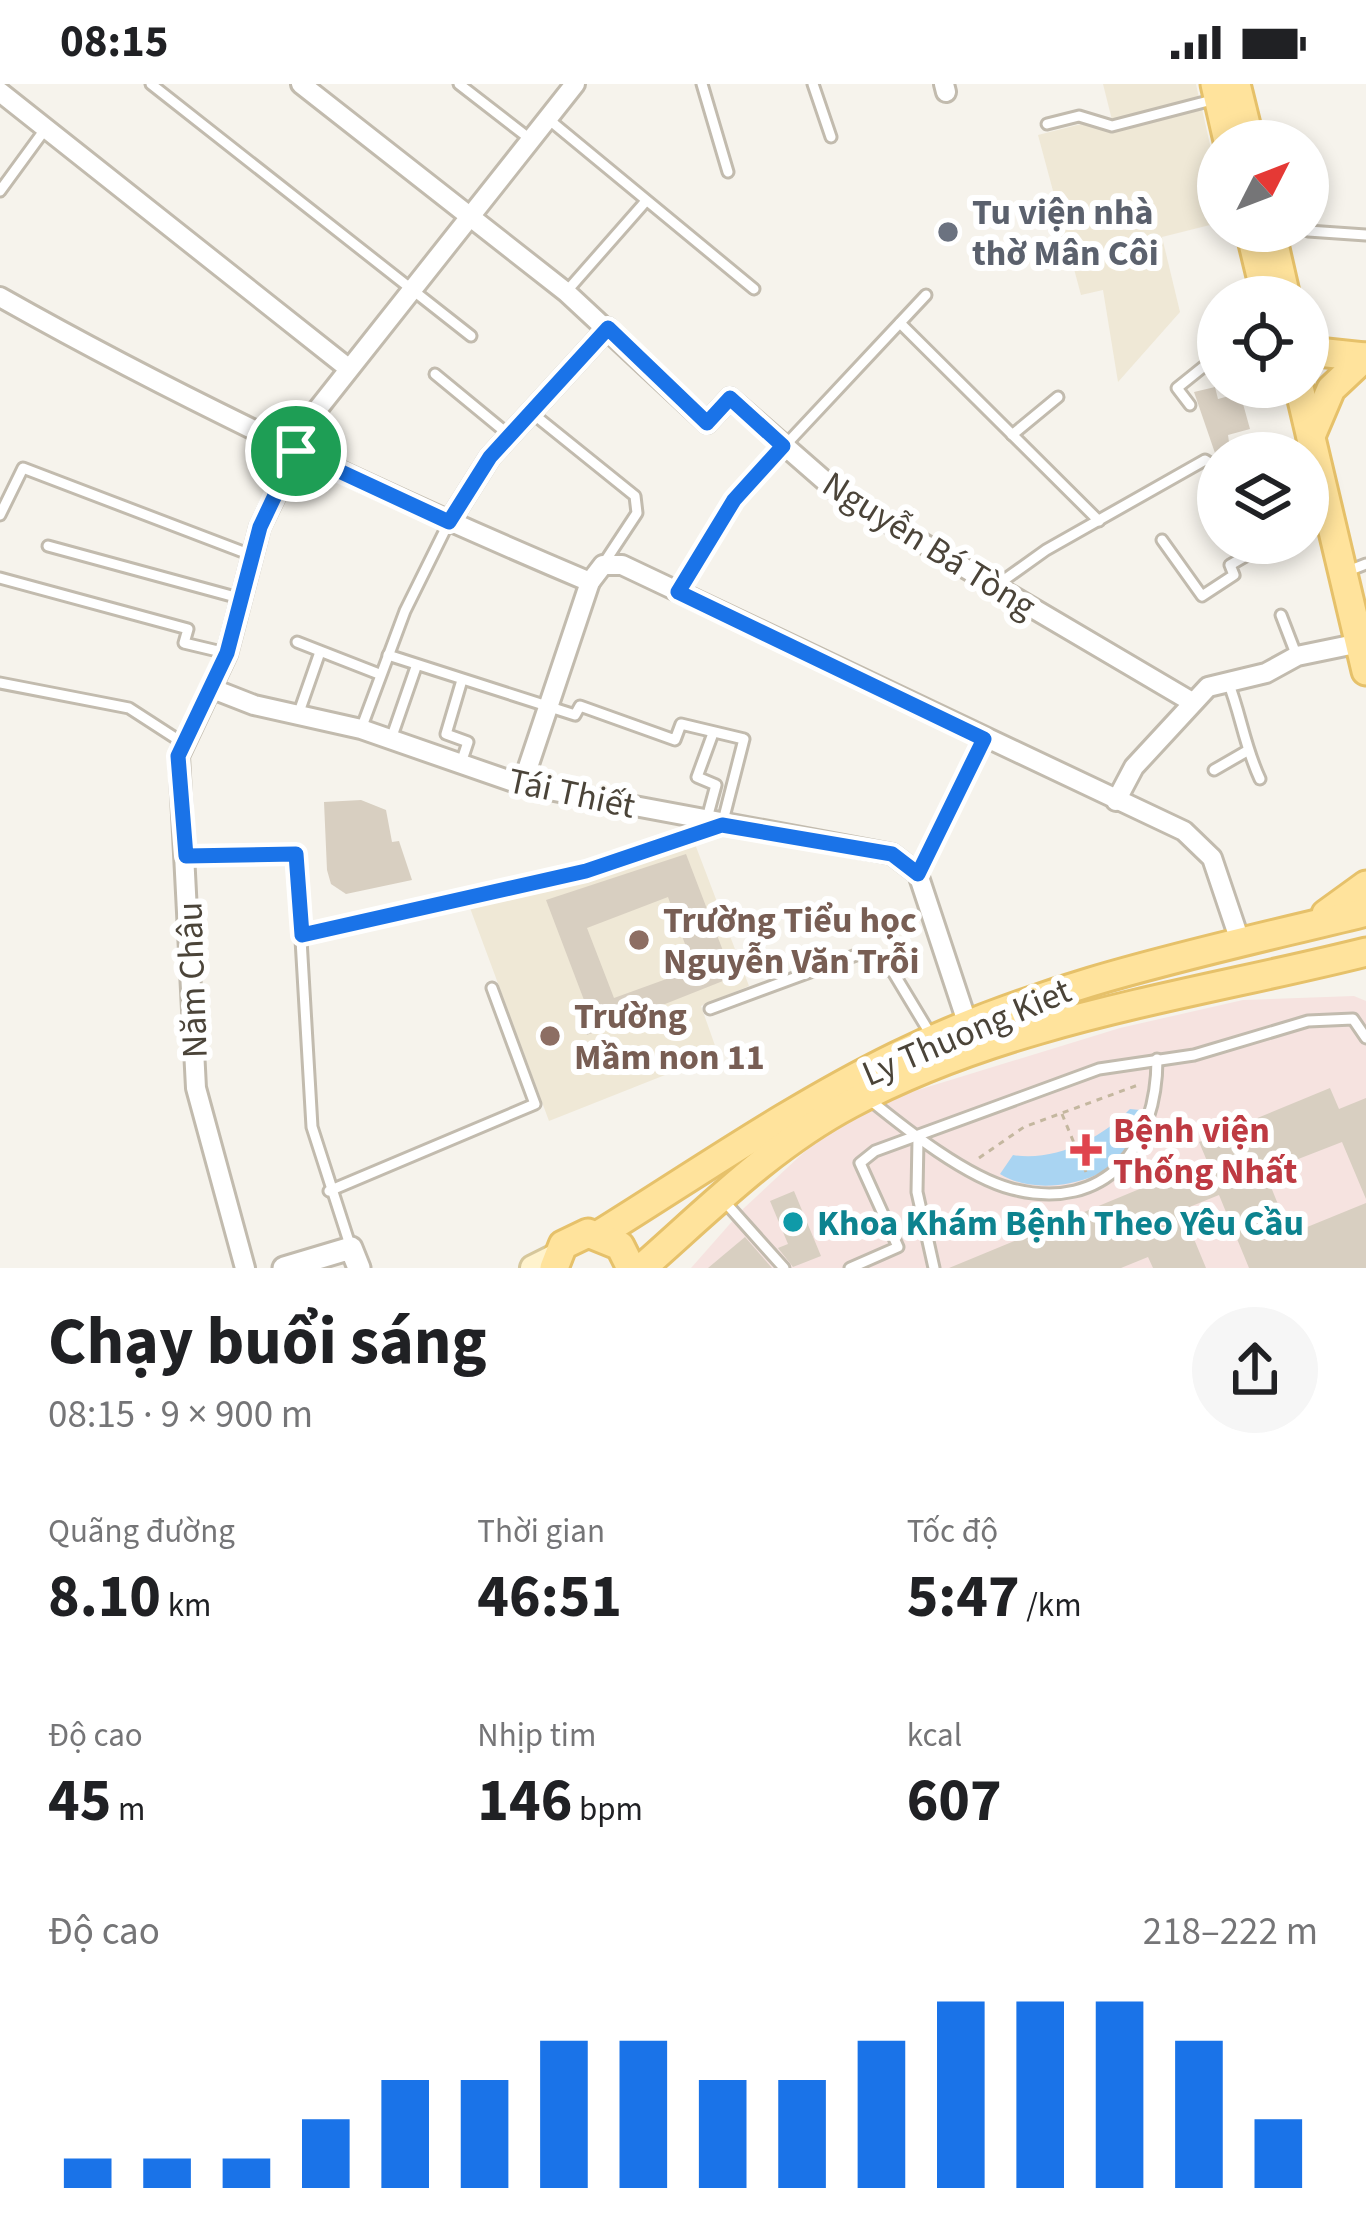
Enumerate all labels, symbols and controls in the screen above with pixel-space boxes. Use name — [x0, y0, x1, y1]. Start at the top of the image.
text: 08:15 — [60, 10, 169, 74]
north arrow — [1197, 120, 1329, 252]
map controls — [1197, 120, 1329, 564]
place label: Tu viện nhà thờ Mân Côi — [972, 187, 1159, 279]
marker: Tu viện nhà thờ Mân Côi — [935, 219, 961, 245]
button: locate — [1197, 276, 1329, 408]
pin — [245, 400, 347, 502]
icon: arrive — [263, 418, 329, 484]
button: layers — [1197, 432, 1329, 564]
street label: Nguyễn Bá Tòng — [813, 459, 1046, 631]
street label: Tái Thiết — [504, 755, 640, 832]
place label: Trường Tiểu học Nguyễn Văn Trỗi — [663, 895, 919, 987]
street label: Năm Châu — [164, 901, 221, 1059]
marker: Trường Tiểu học Nguyễn Văn Trỗi — [626, 927, 652, 953]
street label: Ly Thuong Kiet — [854, 965, 1079, 1099]
place label: Trường Mầm non 11 — [574, 991, 765, 1083]
marker: Trường Mầm non 11 — [537, 1023, 563, 1049]
place label: Bệnh viện Thống Nhất — [1113, 1105, 1297, 1197]
marker: Bệnh viện Thống Nhất — [1070, 1134, 1102, 1166]
place label: Khoa Khám Bệnh Theo Yêu Cầu — [817, 1198, 1304, 1249]
marker: Khoa Khám Bệnh Theo Yêu Cầu — [780, 1209, 806, 1235]
text: Chạy buổi sáng — [48, 1295, 487, 1389]
button: share — [1192, 1307, 1318, 1433]
text: 08:15 · 9 × 900 m — [48, 1387, 313, 1443]
text: Quãng đường — [48, 1508, 235, 1555]
text: Thời gian — [477, 1508, 605, 1555]
text: Tốc độ — [907, 1508, 998, 1555]
text: 8.10 — [48, 1555, 161, 1640]
text: 46:51 — [477, 1555, 622, 1640]
text: 5:47 — [907, 1555, 1020, 1640]
text: km — [161, 1582, 211, 1629]
text: /km — [1020, 1582, 1082, 1629]
text: Độ cao — [48, 1712, 143, 1759]
text: Nhịp tim — [477, 1712, 596, 1759]
text: kcal — [907, 1712, 962, 1759]
text: 45 — [48, 1759, 111, 1844]
text: 146 — [477, 1759, 572, 1844]
text: 607 — [907, 1759, 1002, 1844]
text: m — [111, 1786, 145, 1833]
text: bpm — [572, 1786, 643, 1833]
text: Độ cao — [48, 1904, 160, 1960]
text: 218–222 m — [1143, 1904, 1318, 1960]

